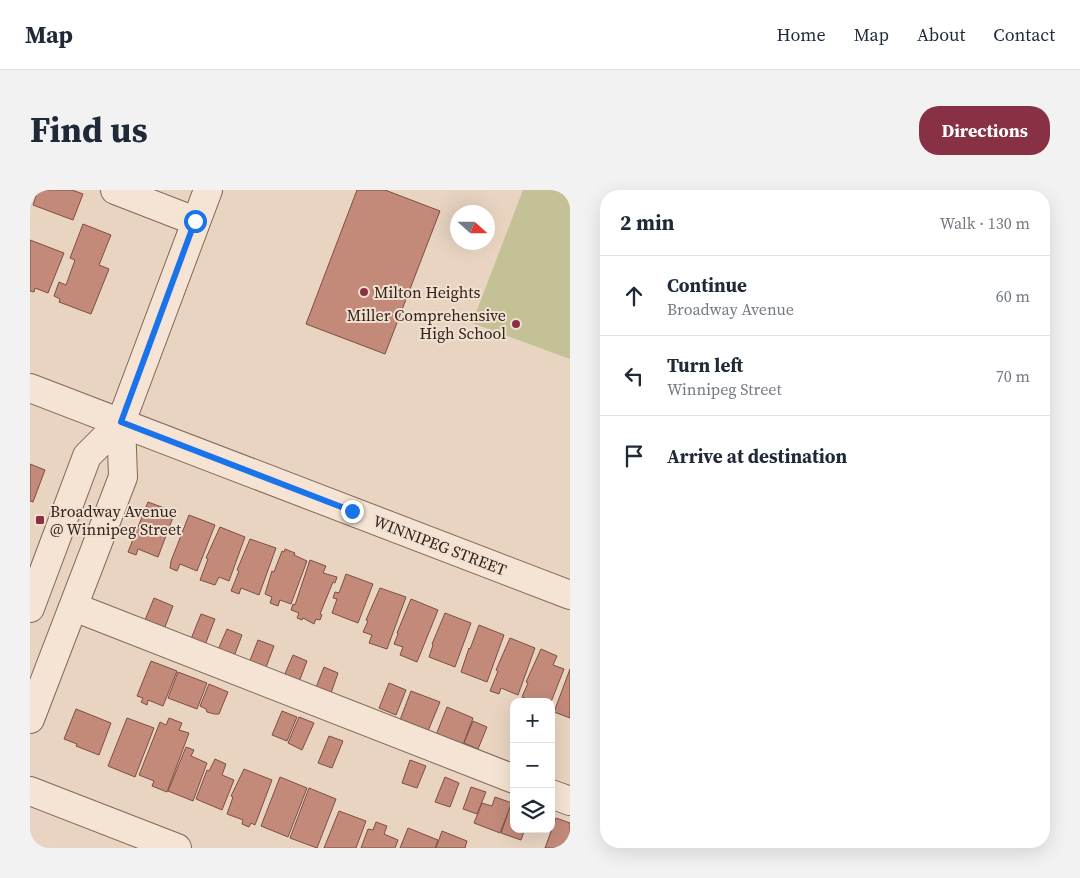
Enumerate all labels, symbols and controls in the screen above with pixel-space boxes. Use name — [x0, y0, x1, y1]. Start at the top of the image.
text: Map — [25, 18, 73, 51]
text: Home — [777, 22, 826, 47]
text: Map — [854, 22, 889, 47]
text: About — [917, 22, 965, 47]
text: Contact — [993, 22, 1055, 47]
text: Find us — [30, 106, 148, 154]
button: Directions — [919, 106, 1050, 155]
north arrow — [450, 205, 495, 250]
text: 2 min — [620, 208, 675, 237]
route start — [184, 210, 207, 233]
text: Walk · 130 m — [940, 212, 1030, 234]
text: Continue — [667, 272, 747, 298]
place label: Milton Heights — [374, 281, 480, 303]
icon: ahead — [620, 282, 648, 310]
text: 60 m — [996, 285, 1030, 307]
marker: Milton Heights — [358, 286, 370, 298]
text: Broadway Avenue — [667, 298, 794, 320]
place label: Miller Comprehensive High School — [347, 304, 506, 344]
marker: Miller Comprehensive High School — [510, 318, 522, 330]
text: Turn left — [667, 352, 743, 378]
icon: left — [620, 362, 648, 390]
text: 70 m — [996, 365, 1030, 387]
text: Winnipeg Street — [667, 378, 782, 400]
icon: arrive — [620, 442, 648, 470]
text: Arrive at destination — [667, 443, 847, 469]
place label: Broadway Avenue @ Winnipeg Street — [50, 500, 182, 540]
route end — [341, 500, 364, 523]
street label: WINNIPEG STREET — [370, 509, 510, 581]
marker: Broadway Avenue @ Winnipeg Street — [34, 514, 46, 526]
map controls — [510, 698, 555, 833]
button: + — [510, 698, 555, 743]
button: − — [510, 743, 555, 788]
button: layers — [510, 788, 555, 833]

